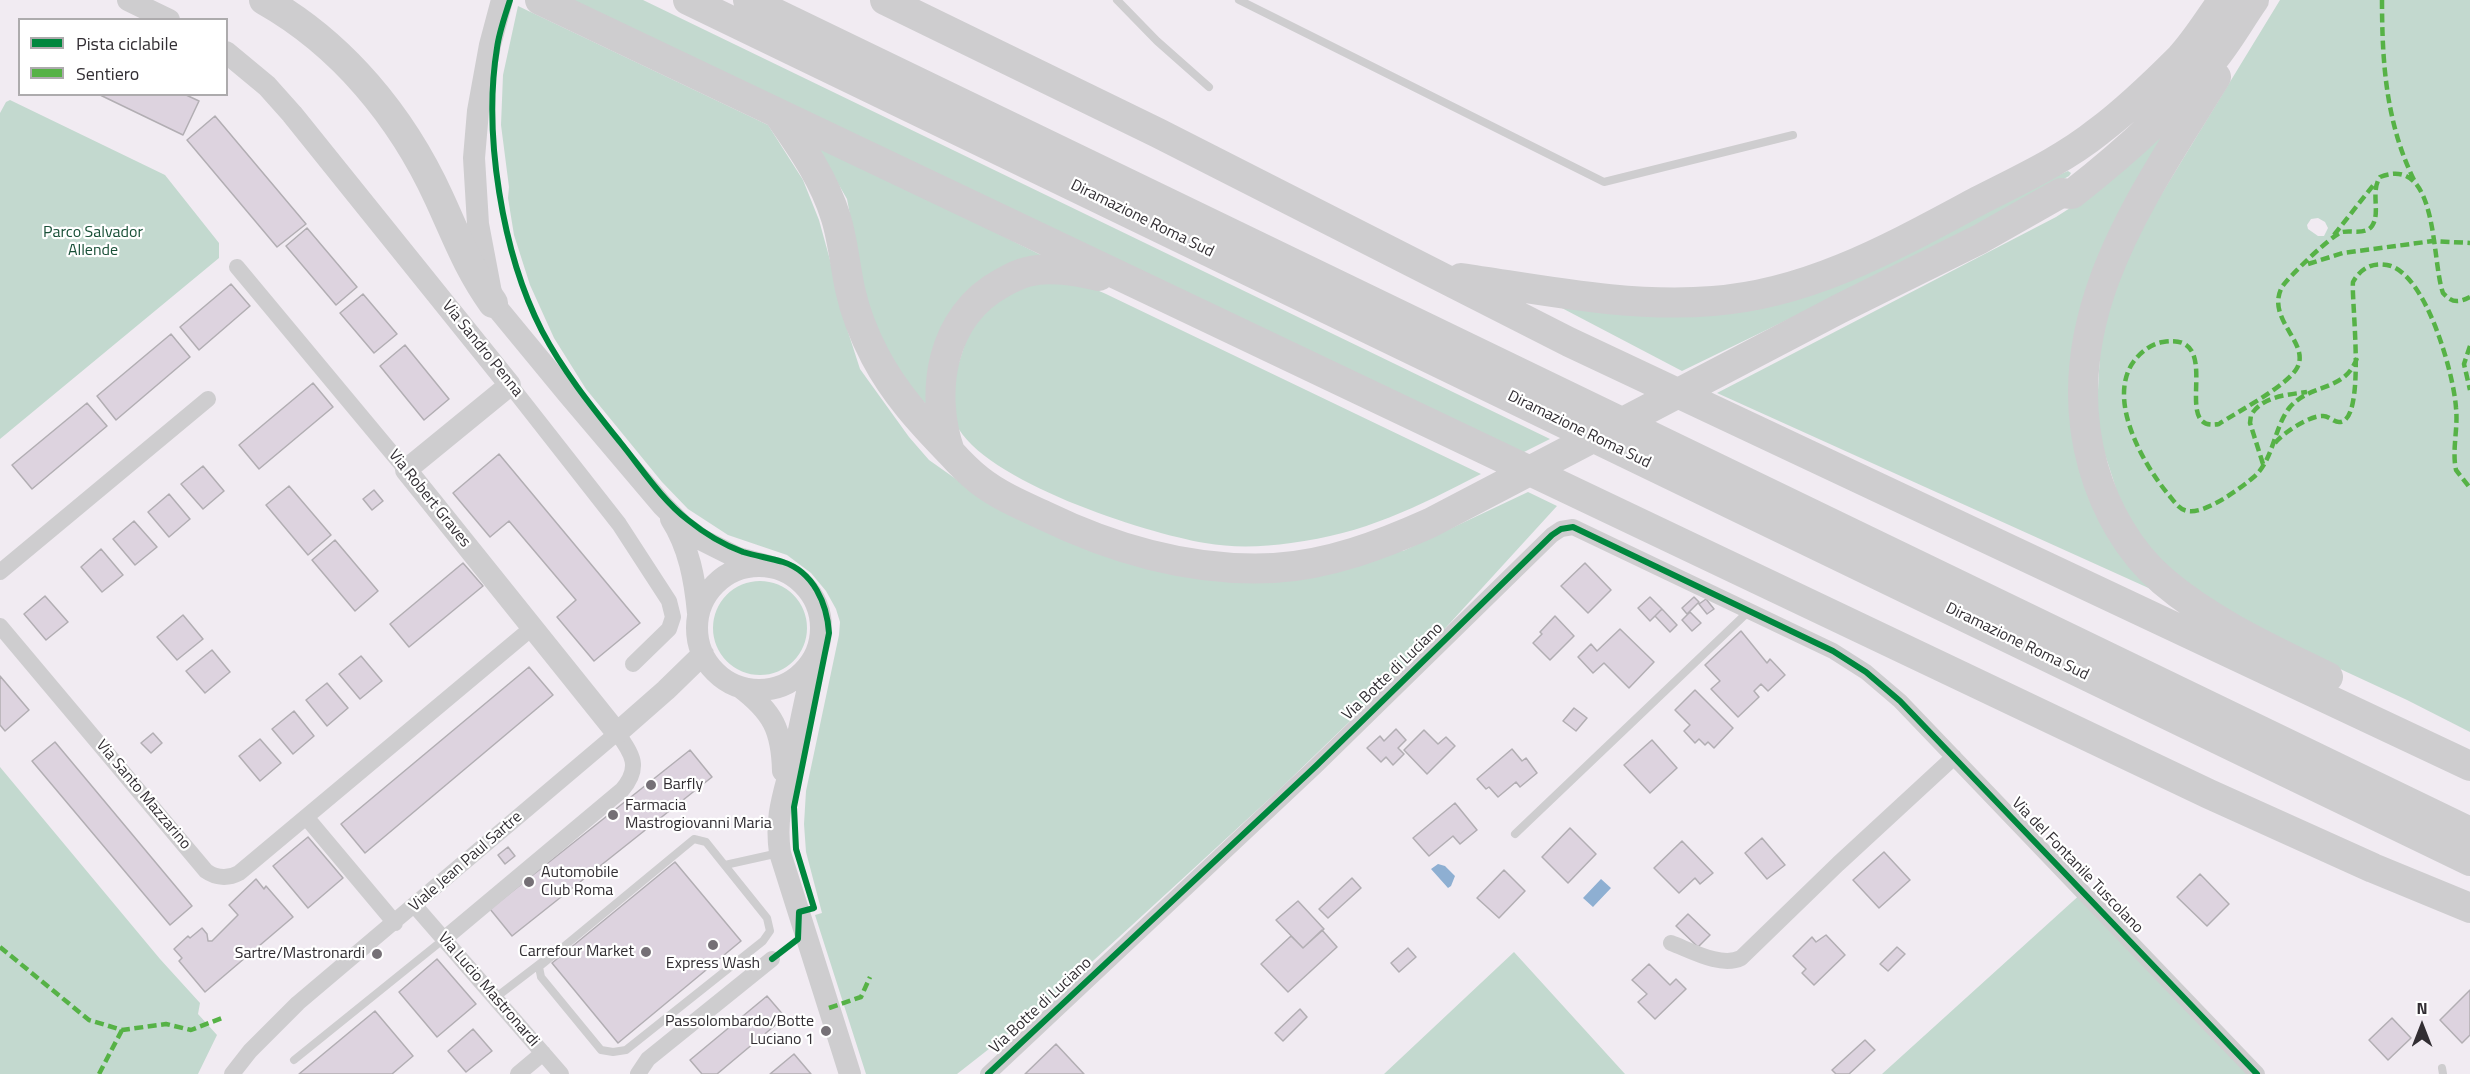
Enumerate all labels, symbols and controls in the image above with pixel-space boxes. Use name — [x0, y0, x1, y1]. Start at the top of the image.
legend — [18, 18, 228, 96]
text: Pista ciclabile — [76, 30, 178, 57]
text: Sentiero — [76, 60, 139, 87]
street label: Diramazione Roma Sud — [1067, 176, 1217, 262]
park label: Parco Salvador Allende — [43, 223, 143, 261]
street label: Via Sandro Penna — [437, 297, 527, 401]
street label: Diramazione Roma Sud — [1504, 387, 1654, 473]
street label: Via Robert Graves — [384, 446, 474, 552]
street label: Diramazione Roma Sud — [1942, 599, 2092, 685]
street label: Via Botte di Luciano — [1339, 619, 1447, 725]
street label: Via Santo Mazzarino — [92, 736, 194, 854]
place label: Barfly — [663, 775, 703, 795]
marker: Barfly — [644, 778, 658, 792]
street label: Via del Fontanile Tuscolano — [2007, 794, 2147, 938]
place label: Farmacia Mastrogiovanni Maria — [625, 796, 772, 834]
street label: Viale Jean Paul Sartre — [406, 808, 526, 916]
marker: Farmacia Mastrogiovanni Maria — [606, 808, 620, 822]
place label: Automobile Club Roma — [541, 863, 619, 901]
marker: Automobile Club Roma — [522, 875, 536, 889]
street label: Via Lucio Mastronardi — [433, 929, 543, 1051]
marker: Express Wash — [706, 938, 720, 952]
place label: Carrefour Market — [519, 942, 634, 962]
place label: Sartre/Mastronardi — [235, 944, 365, 964]
marker: Carrefour Market — [639, 945, 653, 959]
marker: Sartre/Mastronardi — [370, 947, 384, 961]
place label: Express Wash — [666, 954, 760, 974]
street label: Via Botte di Luciano — [986, 954, 1096, 1058]
north arrow — [2392, 996, 2452, 1056]
text: N — [2416, 996, 2428, 1020]
place label: Passolombardo/Botte Luciano 1 — [665, 1012, 814, 1050]
marker: Passolombardo/Botte Luciano 1 — [819, 1024, 833, 1038]

